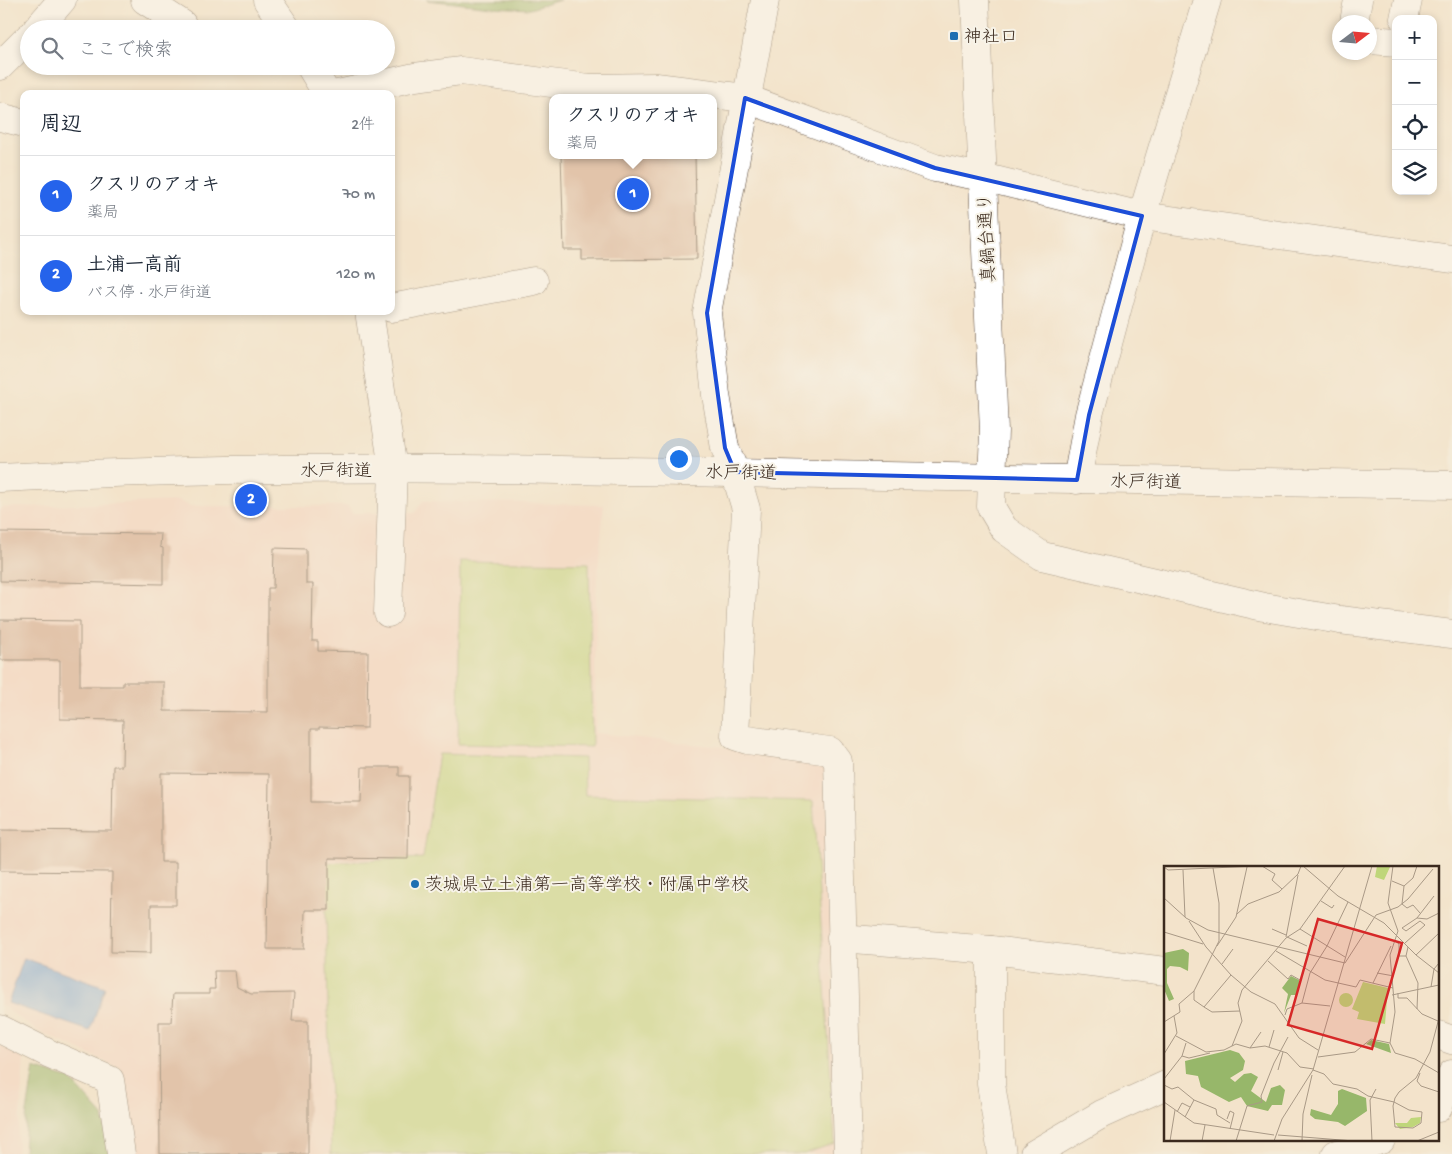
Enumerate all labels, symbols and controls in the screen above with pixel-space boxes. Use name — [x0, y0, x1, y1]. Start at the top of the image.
north arrow — [1332, 15, 1377, 60]
map controls — [1392, 15, 1437, 195]
button: + — [1392, 15, 1437, 60]
search box — [20, 20, 395, 75]
place label: 神社口 — [964, 27, 1018, 49]
marker: 神社口 — [948, 30, 960, 42]
icon: search — [38, 34, 66, 62]
text: ここで検索 — [78, 40, 173, 63]
button: − — [1392, 60, 1437, 105]
popup — [549, 94, 717, 159]
button: locate — [1392, 105, 1437, 150]
text: クスリのアオキ — [566, 106, 700, 129]
text: 周辺 — [40, 114, 82, 139]
text: 2件 — [351, 117, 375, 136]
text: 薬局 — [566, 136, 599, 155]
button: layers — [1392, 150, 1437, 195]
text: クスリのアオキ — [87, 175, 220, 198]
pin: 1 — [617, 175, 649, 213]
text: 1 — [53, 186, 59, 205]
text: 70 m — [342, 186, 375, 205]
street label: 真鍋台通り — [975, 192, 1001, 283]
text: 薬局 — [87, 205, 119, 224]
text: 土浦一高前 — [87, 255, 182, 278]
text: 2 — [52, 266, 60, 285]
text: 120 m — [336, 266, 375, 285]
text: バス停 · 水戸街道 — [87, 285, 212, 304]
your location — [666, 446, 692, 472]
street label: 水戸街道 — [300, 461, 372, 483]
street label: 水戸街道 — [705, 462, 777, 486]
street label: 水戸街道 — [1110, 471, 1182, 495]
pin: 2 — [235, 481, 267, 519]
inset map — [1164, 866, 1440, 1142]
place label: 茨城県立土浦第一高等学校・附属中学校 — [425, 875, 749, 897]
marker: 茨城県立土浦第一高等学校・附属中学校 — [409, 878, 421, 890]

